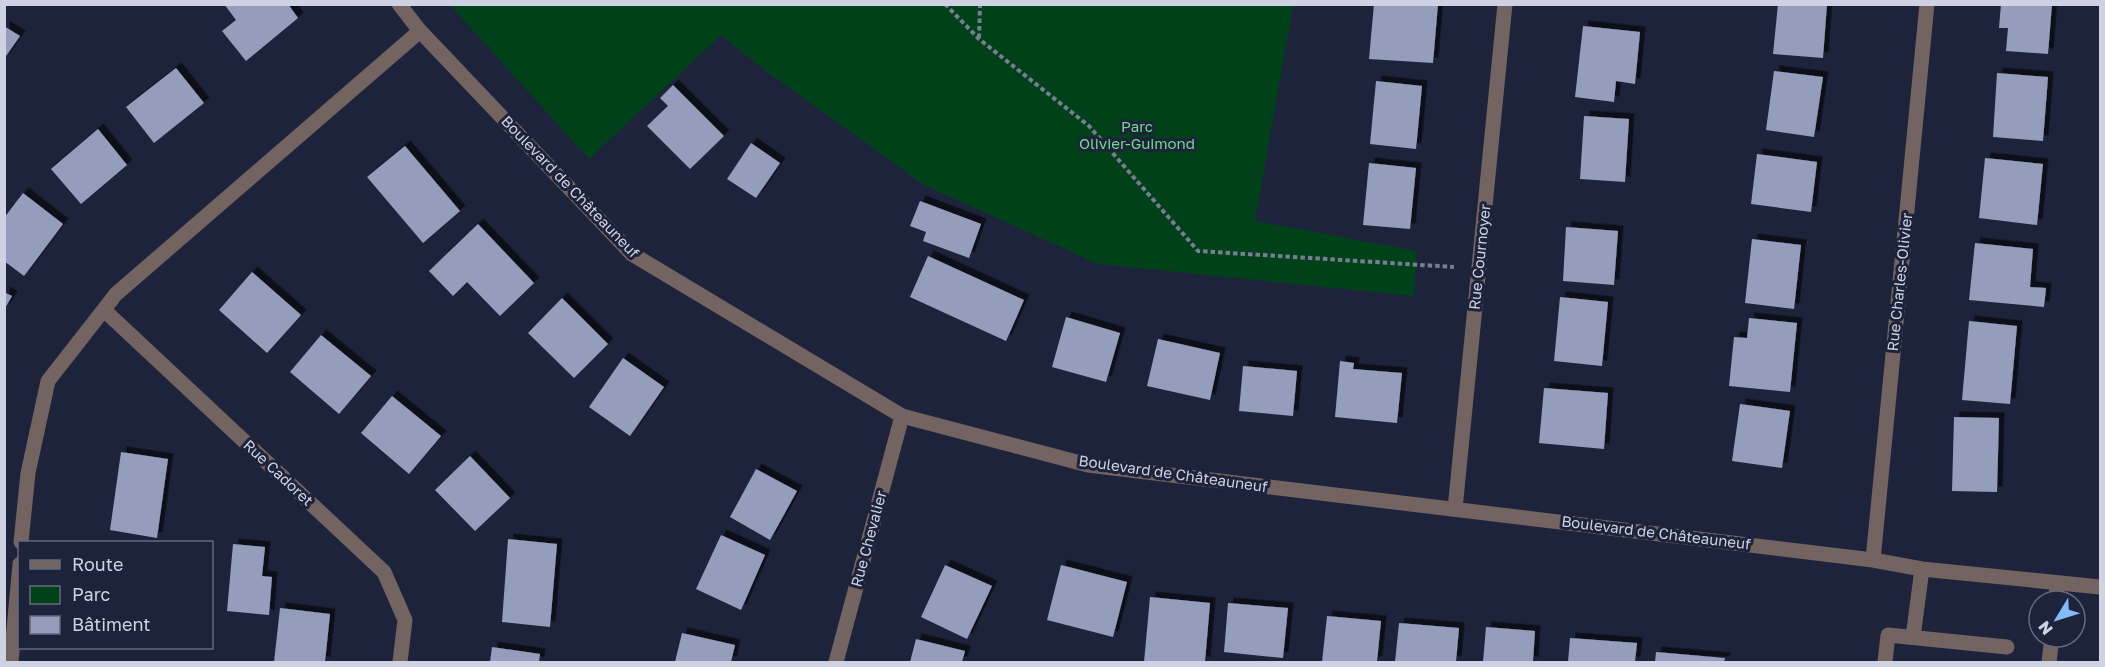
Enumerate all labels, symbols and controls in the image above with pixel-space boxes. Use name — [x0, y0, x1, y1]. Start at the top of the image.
street label: Boulevard de Châteauneuf — [498, 112, 644, 261]
park label: Parc Olivier-Guimond — [1079, 117, 1195, 152]
street label: Rue Cournoyer — [1465, 203, 1494, 311]
street label: Rue Charles-Olivier — [1883, 212, 1915, 352]
street label: Rue Cadoret — [240, 435, 317, 509]
street label: Boulevard de Châteauneuf — [1078, 451, 1269, 495]
street label: Rue Chevalier — [847, 488, 890, 589]
street label: Boulevard de Châteauneuf — [1561, 511, 1752, 553]
legend — [18, 541, 213, 649]
text: Route — [72, 553, 123, 575]
text: Parc — [72, 583, 111, 605]
north arrow — [2027, 589, 2087, 649]
text: Bâtiment — [72, 613, 151, 635]
text: N — [2034, 617, 2057, 639]

